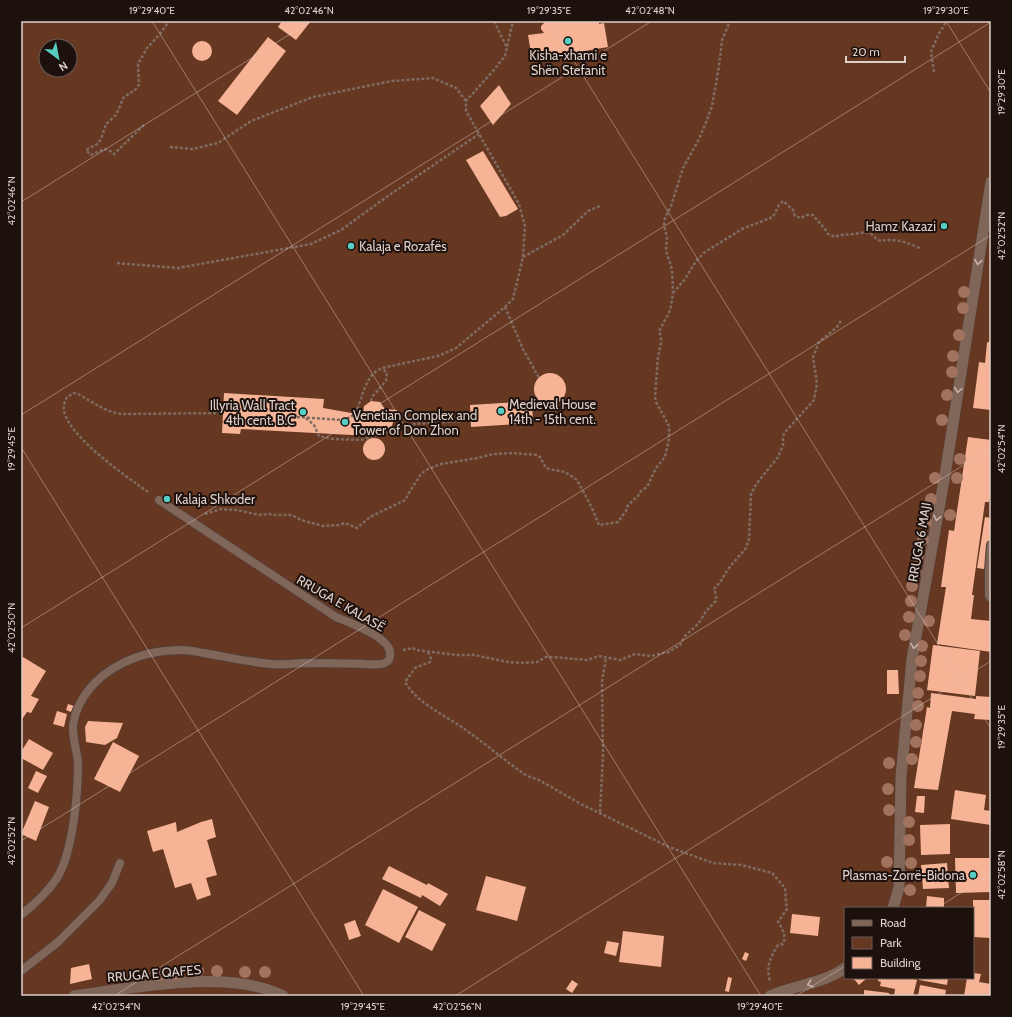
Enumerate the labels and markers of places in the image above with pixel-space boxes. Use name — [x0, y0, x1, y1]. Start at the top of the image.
marker: Kisha-xhami e Shën Stefanit — [563, 36, 573, 46]
place label: Kisha-xhami e Shën Stefanit — [529, 47, 607, 78]
place label: Hamz Kazazi — [865, 218, 936, 234]
marker: Hamz Kazazi — [939, 221, 949, 231]
place label: Kalaja e Rozafës — [359, 238, 447, 255]
marker: Kalaja e Rozafës — [346, 241, 356, 251]
place label: Medieval House 14th - 15th cent. — [509, 396, 597, 427]
place label: Illyria Wall Tract 4th cent. B.C — [210, 397, 296, 428]
marker: Medieval House 14th - 15th cent. — [496, 406, 506, 416]
marker: Illyria Wall Tract 4th cent. B.C — [298, 407, 308, 417]
place label: Venetian Complex and Tower of Don Zhon — [353, 407, 477, 438]
marker: Venetian Complex and Tower of Don Zhon — [340, 417, 350, 427]
place label: Kalaja Shkoder — [175, 491, 256, 508]
marker: Kalaja Shkoder — [162, 494, 172, 504]
place label: Plasmas-Zorrë-Bidona — [842, 867, 966, 883]
marker: Plasmas-Zorrë-Bidona — [968, 870, 978, 880]

